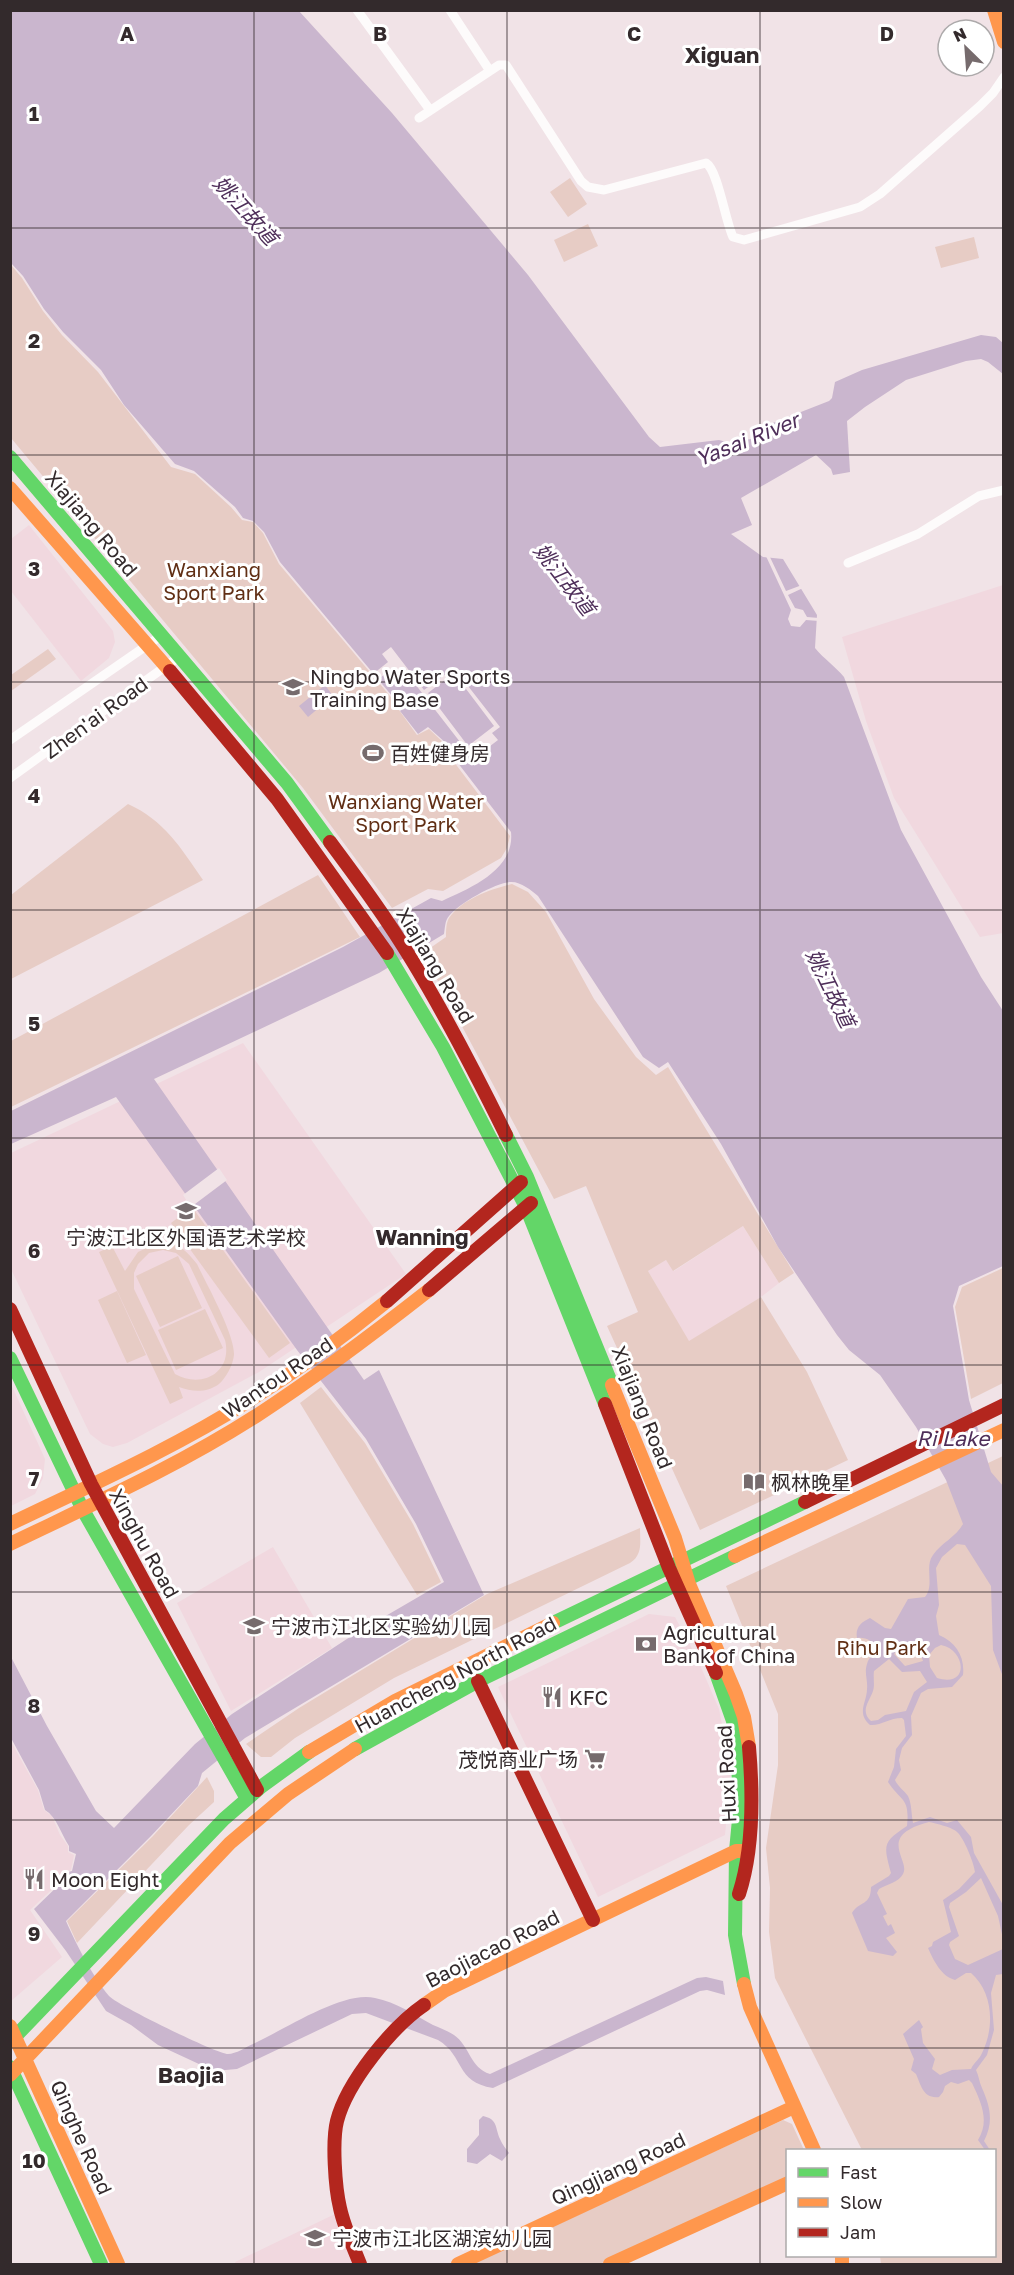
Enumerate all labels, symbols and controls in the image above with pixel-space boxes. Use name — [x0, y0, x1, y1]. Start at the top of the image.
north arrow — [936, 18, 996, 78]
text: A — [120, 21, 134, 45]
text: B — [373, 21, 387, 45]
text: C — [627, 21, 641, 45]
text: D — [880, 21, 894, 45]
text: N — [950, 23, 969, 46]
district label: Xiguan — [685, 41, 759, 68]
text: 1 — [29, 101, 39, 125]
water label: 姚江故道 — [208, 170, 286, 252]
text: 2 — [28, 328, 40, 352]
water label: Yasai River — [692, 405, 805, 471]
street label: Xiajiang Road — [41, 465, 143, 581]
water label: 姚江故道 — [529, 538, 603, 622]
text: 3 — [28, 556, 40, 580]
park label: Wanxiang Sport Park — [163, 557, 265, 604]
place label: Ningbo Water Sports Training Base — [310, 664, 510, 711]
street label: Zhen'ai Road — [38, 671, 152, 763]
school or university icon: Ningbo Water Sports Training Base — [281, 675, 305, 699]
sports icon: 百姓健身房 — [361, 741, 385, 765]
place label: 百姓健身房 — [390, 741, 490, 765]
text: 4 — [28, 783, 40, 807]
park label: Wanxiang Water Sport Park — [328, 789, 484, 836]
street label: Xiajiang Road — [392, 903, 480, 1027]
water label: 姚江故道 — [801, 945, 862, 1034]
text: 5 — [28, 1011, 40, 1035]
school or university icon: 宁波江北区外国语艺术学校 — [174, 1199, 198, 1223]
district label: Wanning — [375, 1223, 469, 1250]
place label: 宁波江北区外国语艺术学校 — [66, 1225, 306, 1249]
text: 6 — [28, 1238, 40, 1262]
street label: Wantou Road — [217, 1331, 337, 1423]
street label: Xiajiang Road — [607, 1342, 679, 1472]
water label: Ri Lake — [917, 1425, 991, 1451]
text: 7 — [29, 1466, 40, 1490]
library icon: 枫林晚星 — [742, 1470, 766, 1494]
place label: 枫林晚星 — [771, 1470, 851, 1494]
street label: Xinghu Road — [105, 1484, 185, 1602]
street label: Huancheng North Road — [350, 1611, 560, 1737]
school or university icon: 宁波市江北区实验幼儿园 — [242, 1614, 266, 1638]
place label: 宁波市江北区实验幼儿园 — [271, 1614, 491, 1638]
place label: Agricultural Bank of China — [663, 1620, 795, 1667]
bank icon: Agricultural Bank of China — [634, 1632, 658, 1656]
park label: Rihu Park — [836, 1635, 928, 1659]
restaurant icon: KFC — [540, 1685, 564, 1709]
place label: KFC — [569, 1685, 608, 1709]
text: 8 — [28, 1693, 40, 1717]
street label: Huxi Road — [711, 1725, 741, 1823]
place label: 茂悦商业广场 — [458, 1747, 578, 1771]
supermarket icon: 茂悦商业广场 — [583, 1747, 607, 1771]
restaurant icon: Moon Eight — [22, 1867, 46, 1891]
place label: Moon Eight — [51, 1867, 159, 1891]
street label: Baojiacao Road — [421, 1904, 563, 1992]
text: 9 — [28, 1921, 40, 1945]
district label: Baojia — [158, 2061, 224, 2088]
street label: Qinghe Road — [46, 2076, 118, 2198]
street label: Qingjiang Road — [547, 2126, 689, 2210]
text: 10 — [22, 2148, 46, 2172]
legend — [786, 2149, 996, 2257]
text: Fast — [840, 2161, 877, 2183]
text: Slow — [840, 2191, 883, 2213]
text: Jam — [840, 2221, 876, 2243]
school or university icon: 宁波市江北区湖滨幼儿园 — [303, 2226, 327, 2250]
place label: 宁波市江北区湖滨幼儿园 — [332, 2226, 552, 2250]

